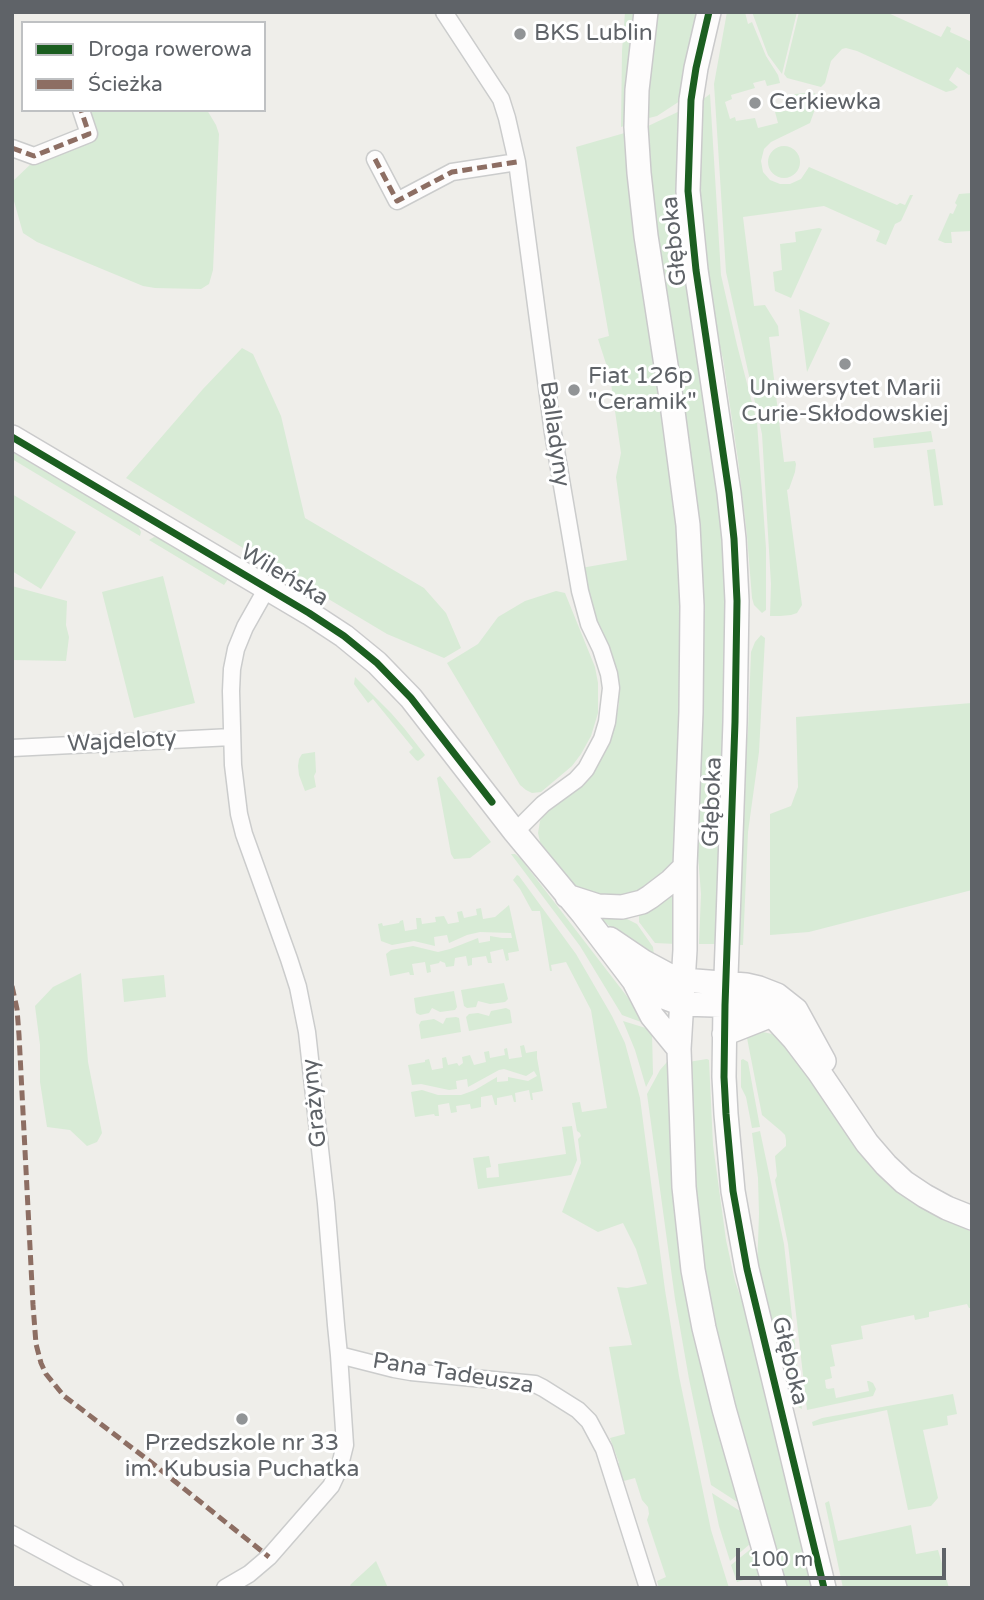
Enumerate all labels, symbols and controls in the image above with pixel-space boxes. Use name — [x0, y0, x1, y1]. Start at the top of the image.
place label: BKS Lublin — [534, 20, 653, 48]
legend — [21, 21, 266, 112]
marker: BKS Lublin — [512, 26, 528, 42]
text: Droga rowerowa — [88, 37, 252, 62]
text: Ścieżka — [88, 72, 163, 97]
place label: Cerkiewka — [769, 89, 881, 117]
marker: Cerkiewka — [747, 95, 763, 111]
street label: Głęboka — [657, 195, 693, 287]
marker: Uniwersytet Marii Curie-Skłodowskiej — [837, 356, 853, 372]
place label: Fiat 126p "Ceramik" — [588, 363, 697, 417]
place label: Uniwersytet Marii Curie-Skłodowskiej — [741, 375, 949, 429]
street label: Balladyny — [533, 379, 575, 489]
marker: Fiat 126p "Ceramik" — [566, 382, 582, 398]
street label: Wileńska — [235, 539, 333, 613]
street label: Wajdeloty — [67, 725, 177, 759]
street label: Głęboka — [698, 756, 728, 848]
street label: Grażyny — [297, 1057, 333, 1149]
street label: Głęboka — [765, 1314, 813, 1408]
street label: Pana Tadeusza — [370, 1348, 536, 1400]
marker: Przedszkole nr 33 im. Kubusia Puchatka — [234, 1411, 250, 1427]
place label: Przedszkole nr 33 im. Kubusia Puchatka — [125, 1430, 359, 1484]
scale bar — [739, 1534, 949, 1578]
text: 100 m — [749, 1547, 813, 1572]

